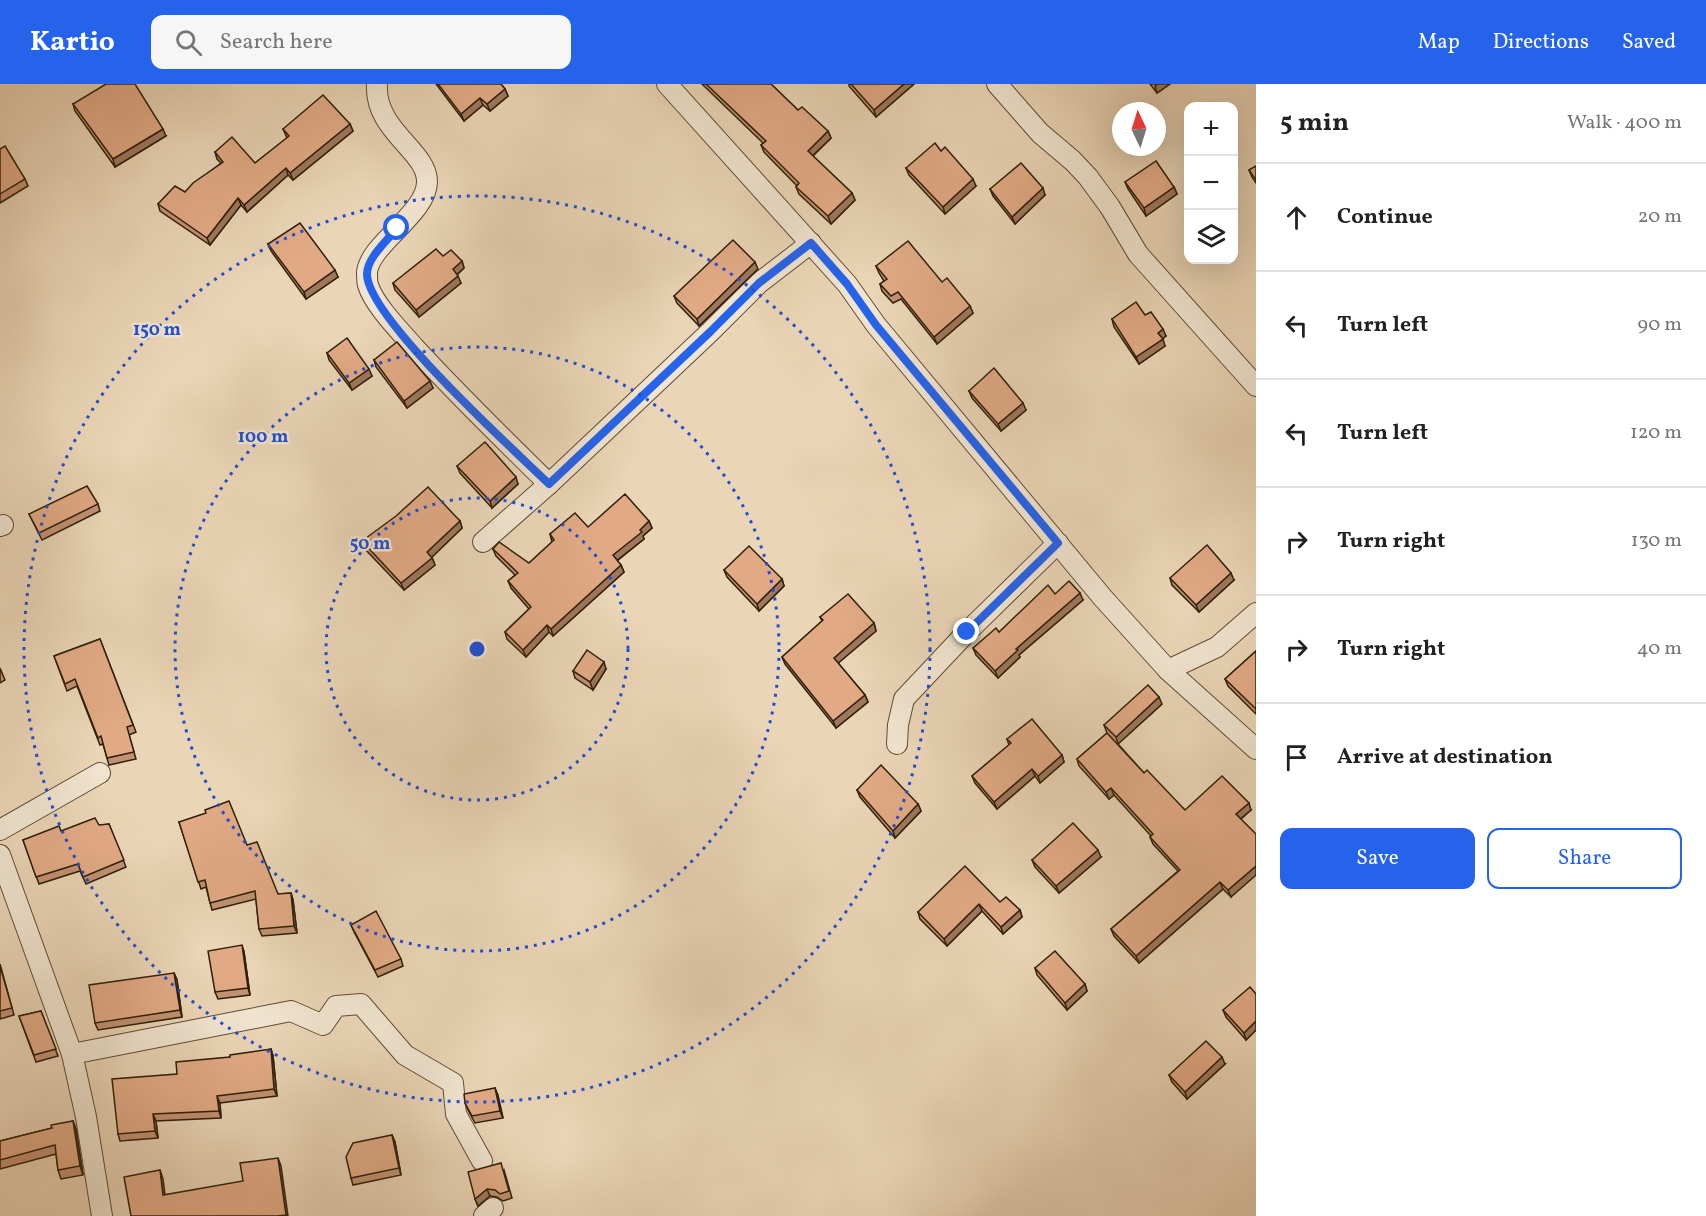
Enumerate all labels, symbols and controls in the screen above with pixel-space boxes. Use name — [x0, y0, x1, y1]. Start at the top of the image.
search box — [151, 15, 571, 69]
text: Kartio — [30, 23, 115, 62]
icon: search — [172, 26, 205, 59]
text: Search here — [220, 27, 333, 58]
text: Map — [1418, 28, 1460, 57]
text: Directions — [1493, 28, 1589, 57]
text: Saved — [1622, 28, 1676, 57]
north arrow — [1112, 102, 1166, 156]
map controls — [1184, 102, 1238, 264]
button: + — [1184, 102, 1238, 156]
text: 5 min — [1280, 105, 1349, 141]
text: Walk · 400 m — [1567, 109, 1682, 137]
button: − — [1184, 156, 1238, 210]
icon: ahead — [1280, 201, 1313, 234]
text: Continue — [1337, 202, 1433, 233]
text: 20 m — [1638, 203, 1682, 231]
button: layers — [1184, 210, 1238, 264]
route start — [383, 214, 409, 240]
icon: left — [1280, 309, 1313, 342]
text: Turn left — [1337, 310, 1428, 341]
text: 90 m — [1638, 311, 1682, 339]
text: 150 m — [133, 318, 181, 343]
icon: left — [1280, 417, 1313, 450]
text: Turn left — [1337, 418, 1428, 449]
text: 120 m — [1630, 419, 1682, 447]
text: 100 m — [238, 425, 288, 450]
icon: right — [1280, 525, 1313, 558]
text: Turn right — [1337, 526, 1445, 557]
text: 130 m — [1631, 527, 1682, 555]
text: 50 m — [350, 532, 390, 557]
route end — [953, 618, 979, 644]
icon: right — [1280, 633, 1313, 666]
text: Turn right — [1337, 634, 1445, 665]
text: 40 m — [1637, 635, 1682, 663]
centre of rings — [467, 639, 487, 659]
icon: arrive — [1280, 741, 1313, 774]
text: Arrive at destination — [1337, 742, 1553, 773]
button: Save — [1280, 828, 1475, 889]
button: Share — [1487, 828, 1682, 889]

